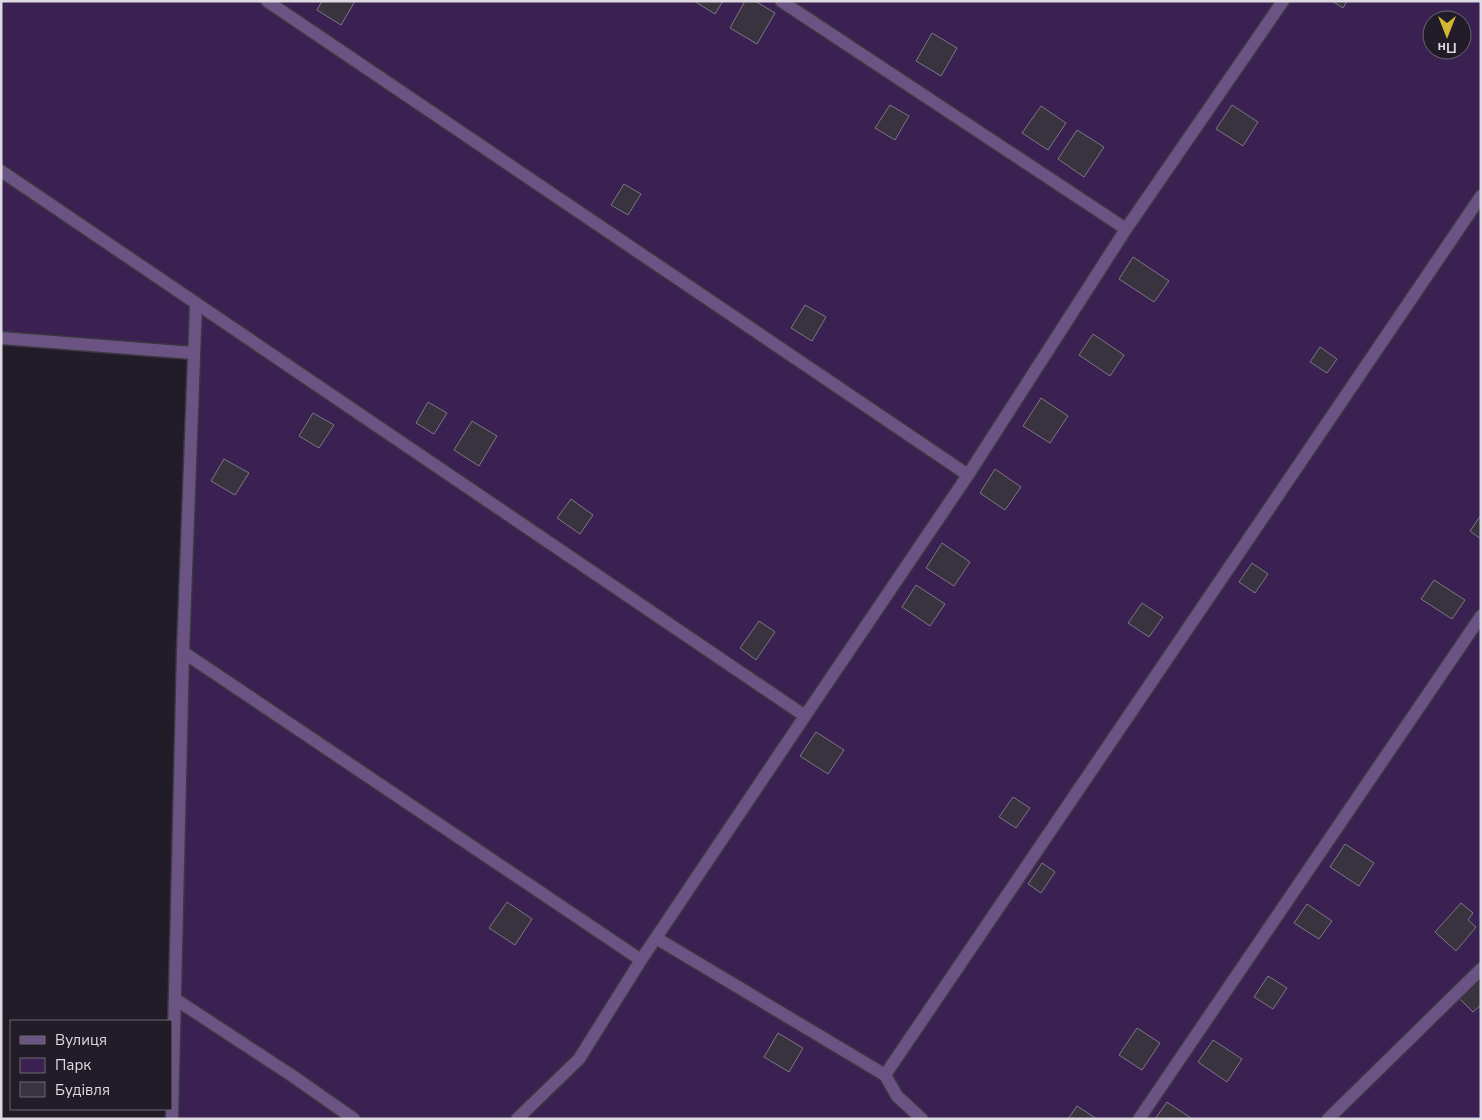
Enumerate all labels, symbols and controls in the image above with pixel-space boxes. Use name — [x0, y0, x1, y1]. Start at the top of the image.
north arrow — [1422, 10, 1472, 60]
text: Пн — [1437, 38, 1457, 57]
legend — [10, 1020, 172, 1110]
text: Вулиця — [55, 1030, 107, 1050]
text: Парк — [55, 1055, 91, 1075]
text: Будівля — [55, 1080, 110, 1100]

